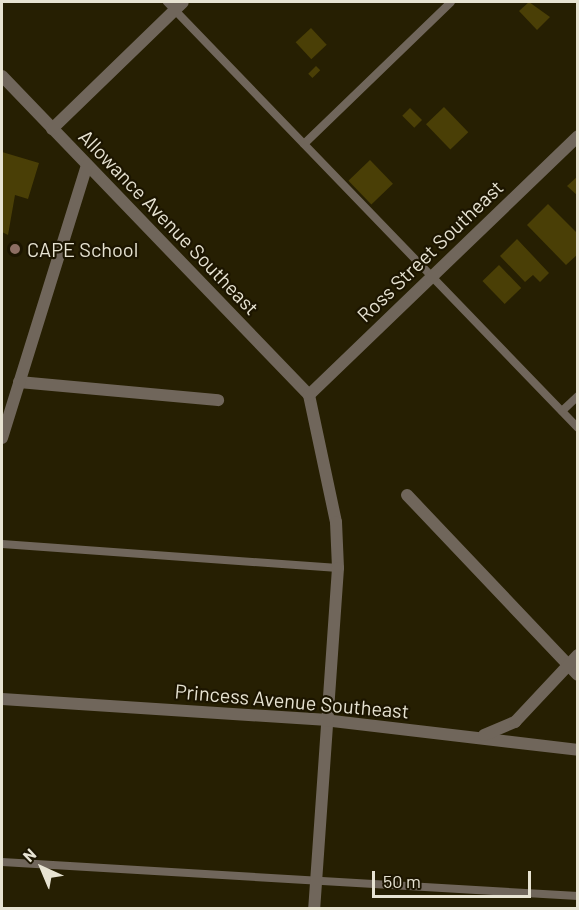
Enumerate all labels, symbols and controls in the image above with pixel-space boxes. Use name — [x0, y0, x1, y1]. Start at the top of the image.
street label: Allowance Avenue Southeast — [74, 124, 264, 320]
street label: Ross Street Southeast — [352, 175, 508, 327]
place label: CAPE School — [27, 237, 138, 261]
marker: CAPE School — [8, 242, 22, 256]
street label: Princess Avenue Southeast — [174, 679, 410, 723]
north arrow — [12, 838, 72, 898]
text: N — [19, 844, 40, 865]
scale bar — [375, 859, 534, 897]
text: 50 m — [383, 870, 421, 892]

